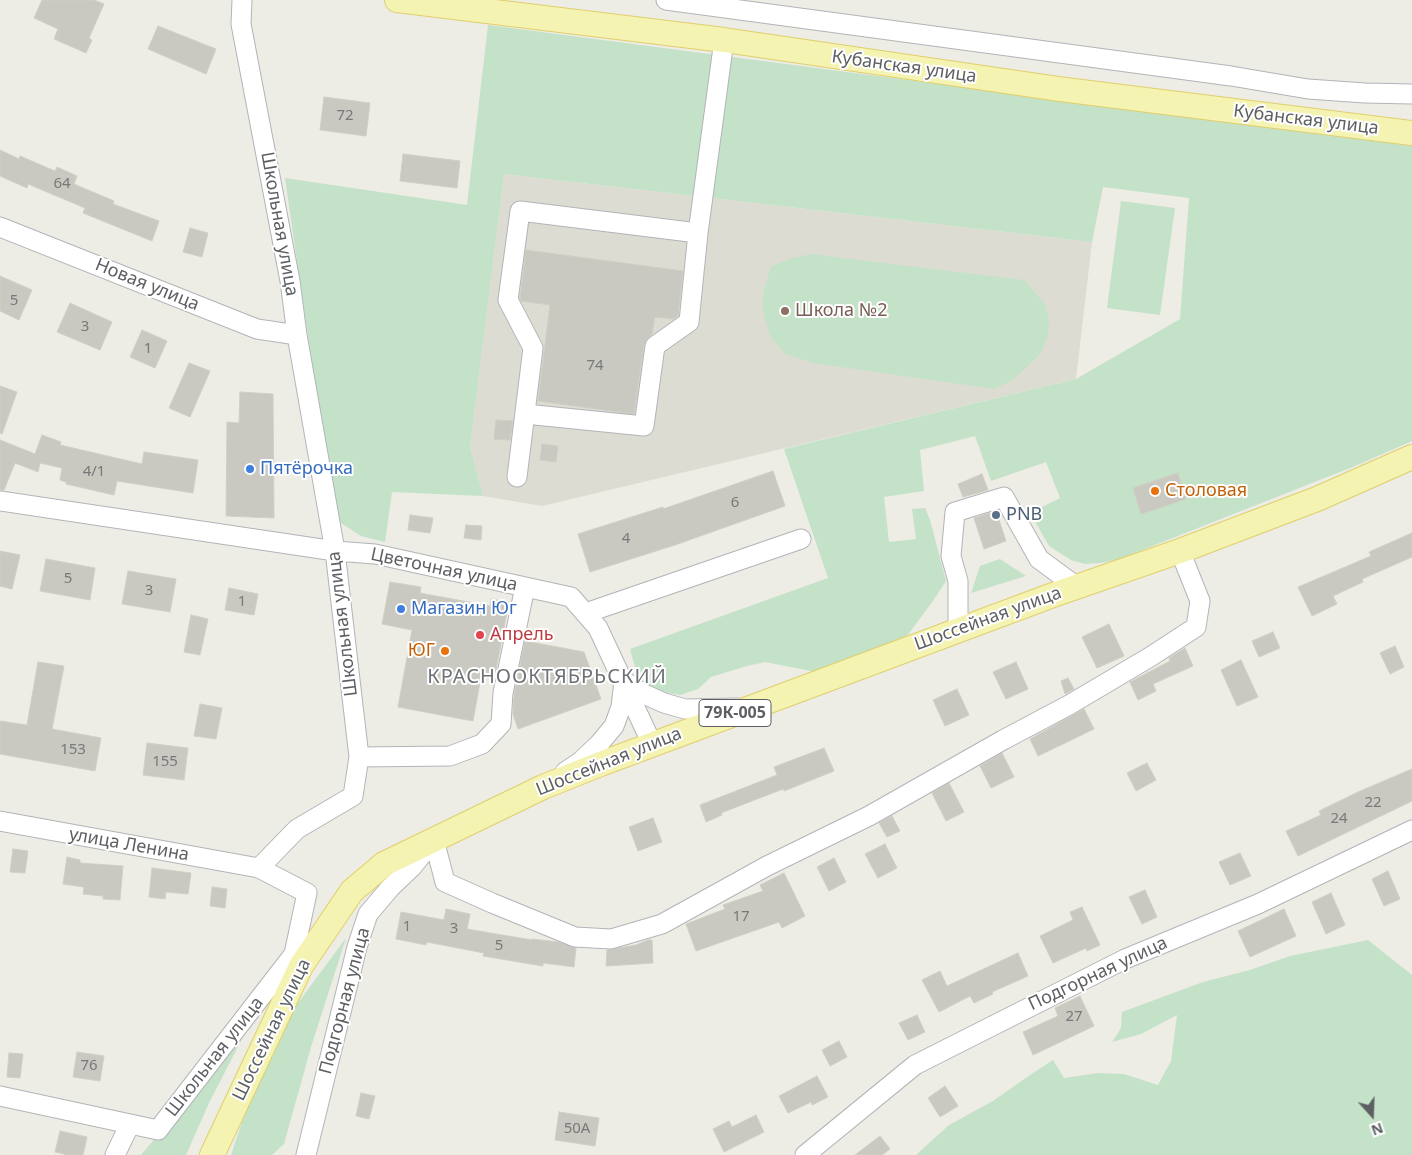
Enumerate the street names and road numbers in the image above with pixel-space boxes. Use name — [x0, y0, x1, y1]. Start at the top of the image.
street label: Кубанская улица — [830, 46, 978, 88]
street label: Кубанская улица — [1232, 100, 1380, 140]
street label: Школьная улица — [256, 150, 302, 298]
street label: Новая улица — [92, 254, 202, 316]
street label: Цветочная улица — [369, 544, 519, 596]
street label: Школьная улица — [323, 550, 363, 698]
street label: Шоссейная улица — [911, 582, 1065, 656]
road number: 79К-005 — [699, 700, 771, 726]
street label: Шоссейная улица — [533, 723, 685, 801]
street label: улица Ленина — [67, 824, 191, 866]
street label: Подгорная улица — [315, 925, 375, 1077]
street label: Подгорная улица — [1025, 932, 1171, 1016]
street label: Шоссейная улица — [228, 956, 316, 1104]
street label: Школьная улица — [162, 993, 268, 1121]

